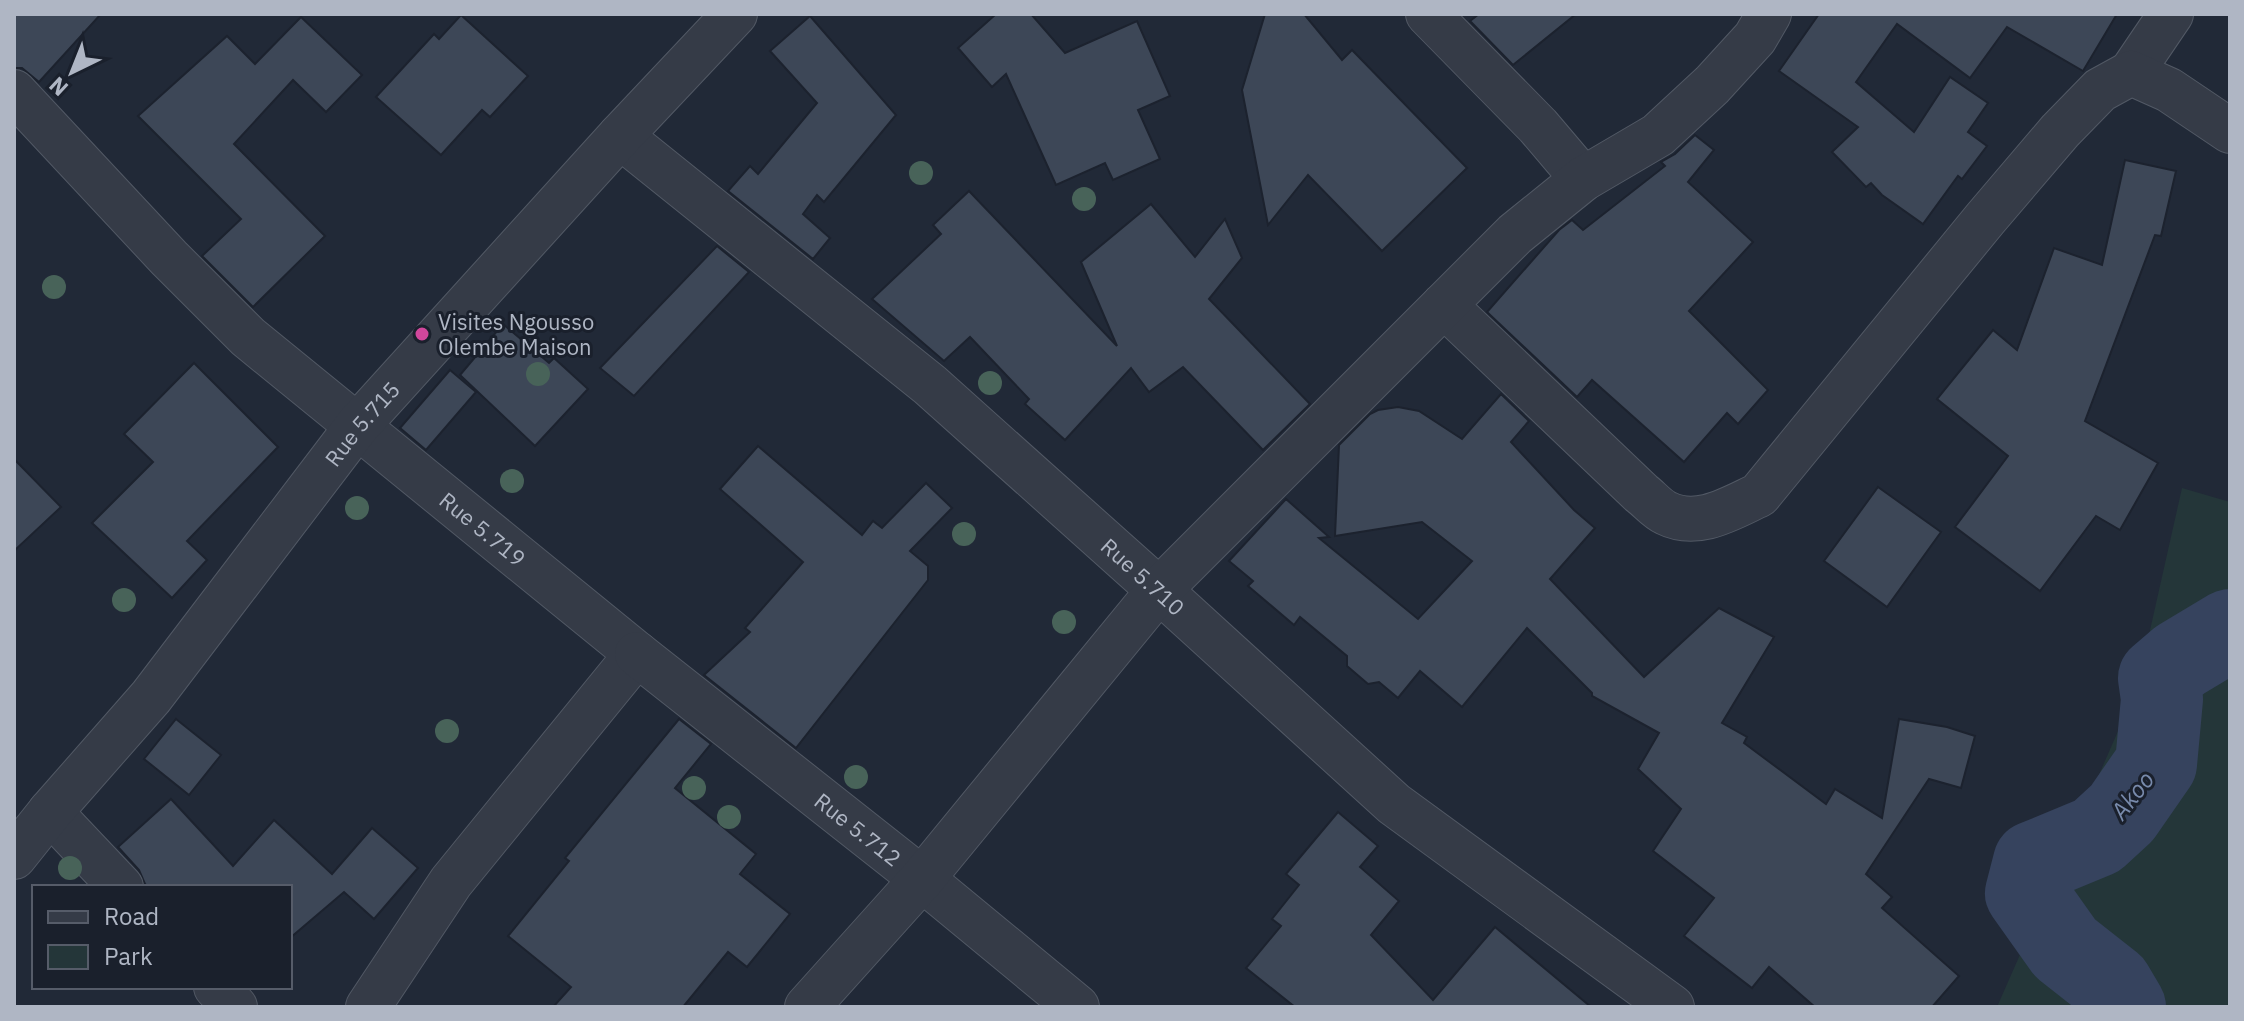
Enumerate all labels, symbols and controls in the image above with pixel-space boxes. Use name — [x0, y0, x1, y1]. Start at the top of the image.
north arrow — [32, 32, 112, 112]
text: N — [42, 71, 74, 103]
place label: Visites Ngousso Olembe Maison — [438, 307, 594, 361]
marker: Visites Ngousso Olembe Maison — [413, 325, 431, 343]
street label: Rue 5.715 — [317, 375, 406, 472]
street label: Rue 5.719 — [434, 485, 532, 572]
street label: Rue 5.710 — [1095, 531, 1191, 621]
water label: Akoo — [2102, 764, 2161, 827]
street label: Rue 5.712 — [809, 786, 908, 872]
legend — [32, 885, 292, 989]
text: Road — [104, 900, 159, 932]
text: Park — [104, 940, 153, 972]

